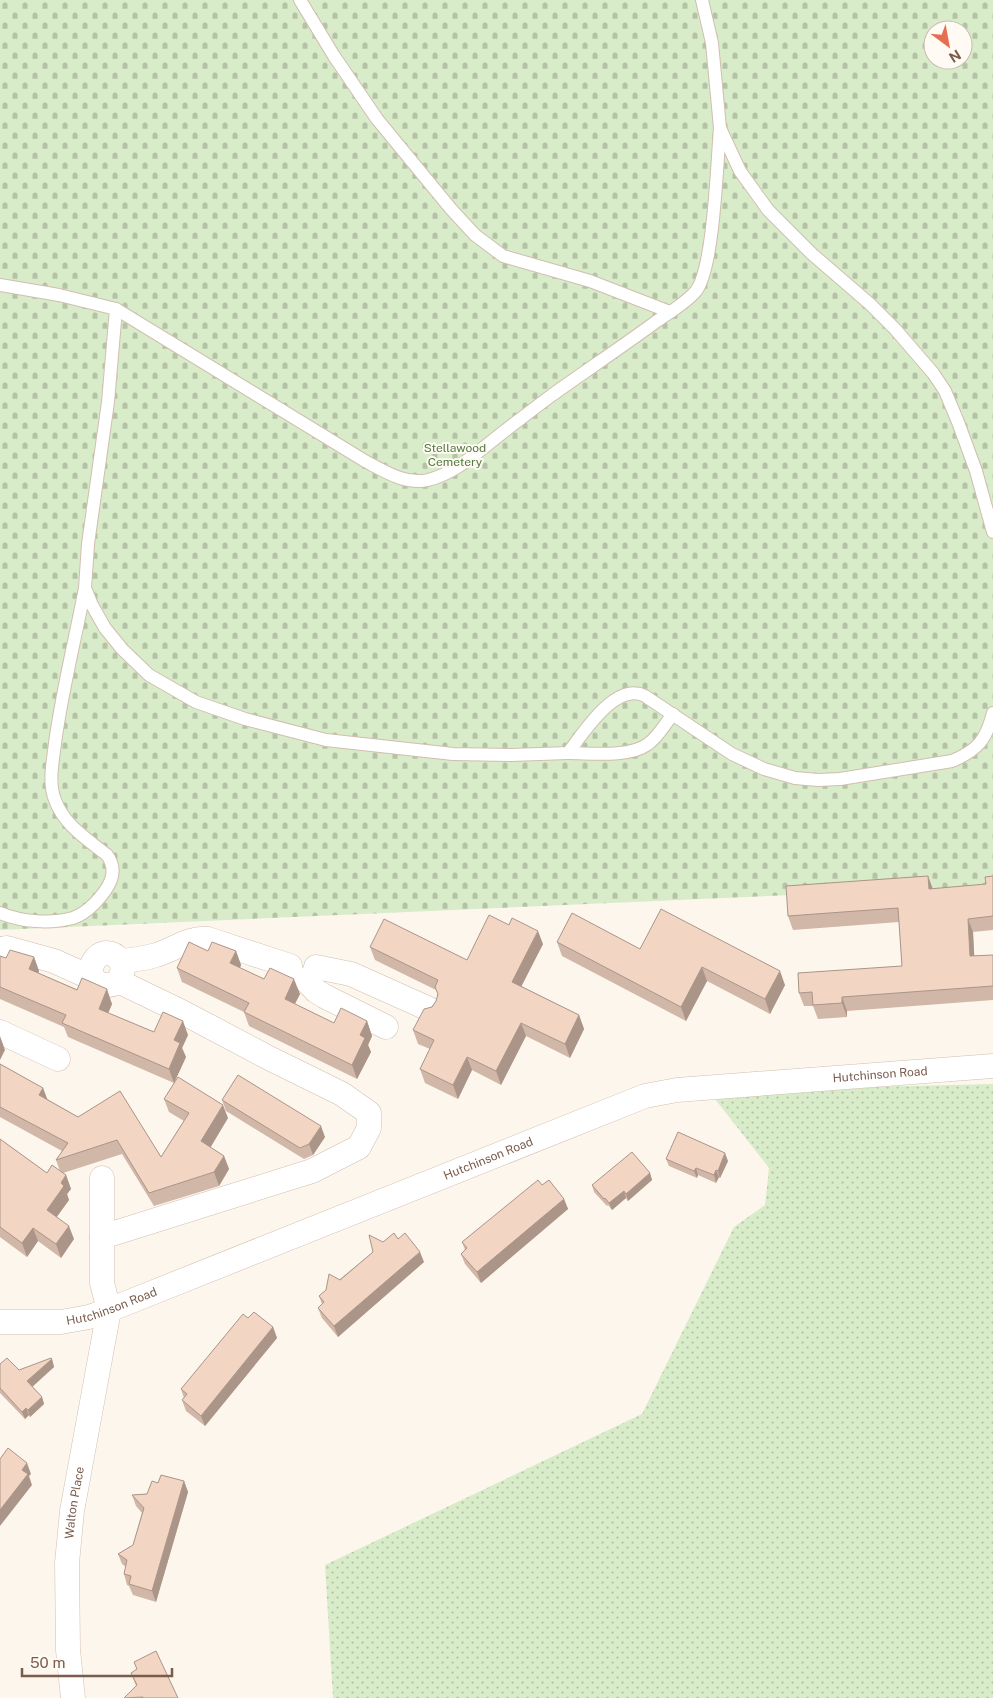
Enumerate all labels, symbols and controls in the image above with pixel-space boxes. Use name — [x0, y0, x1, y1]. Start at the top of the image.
north arrow — [923, 20, 973, 70]
text: N — [946, 46, 964, 66]
park label: Stellawood Cemetery — [424, 441, 486, 469]
street label: Hutchinson Road — [832, 1064, 928, 1085]
street label: Hutchinson Road — [441, 1134, 535, 1183]
street label: Hutchinson Road — [65, 1285, 159, 1328]
street label: Walton Place — [62, 1465, 87, 1540]
scale bar — [22, 1646, 172, 1678]
text: 50 m — [30, 1654, 65, 1671]

